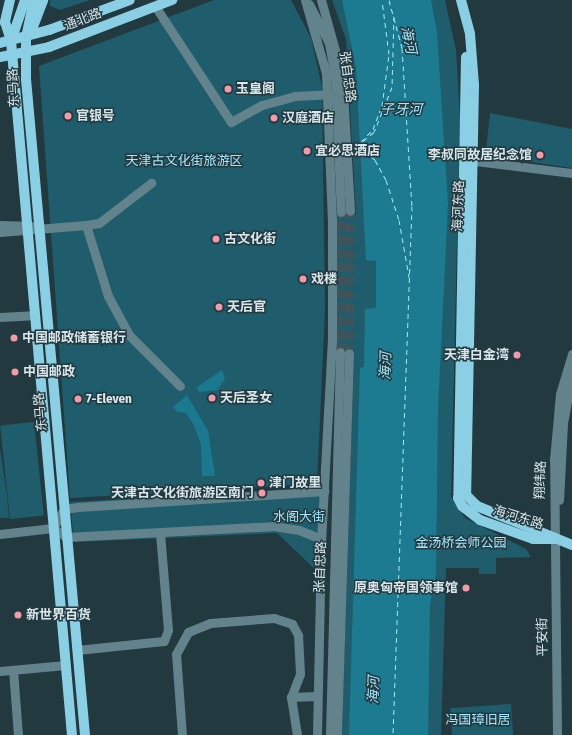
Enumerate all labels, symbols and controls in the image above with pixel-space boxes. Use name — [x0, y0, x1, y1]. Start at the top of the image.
street label: 通北路 — [62, 6, 104, 34]
water label: 海河 — [397, 25, 419, 55]
street label: 张自忠路 — [336, 50, 358, 104]
street label: 东马路 — [5, 68, 23, 108]
place label: 玉皇阁 — [236, 81, 275, 97]
marker: 玉皇阁 — [223, 84, 233, 94]
water label: 子牙河 — [380, 102, 422, 118]
place label: 官银号 — [76, 108, 115, 124]
place label: 汉庭酒店 — [282, 110, 334, 126]
marker: 官银号 — [63, 111, 73, 121]
marker: 汉庭酒店 — [269, 113, 279, 123]
place label: 宜必思酒店 — [315, 143, 380, 159]
marker: 宜必思酒店 — [302, 146, 312, 156]
place label: 李叔同故居纪念馆 — [428, 147, 532, 163]
marker: 李叔同故居纪念馆 — [535, 150, 545, 160]
park label: 天津古文化街旅游区 — [126, 153, 242, 169]
street label: 海河东路 — [450, 180, 468, 232]
place label: 古文化街 — [224, 231, 276, 247]
marker: 古文化街 — [211, 234, 221, 244]
place label: 戏楼 — [311, 271, 337, 287]
marker: 戏楼 — [298, 274, 308, 284]
place label: 天后官 — [227, 299, 266, 315]
marker: 天后官 — [214, 302, 224, 312]
place label: 中国邮政储蓄银行 — [22, 330, 126, 346]
marker: 中国邮政储蓄银行 — [9, 333, 19, 343]
place label: 天津白金湾 — [444, 347, 509, 363]
marker: 天津白金湾 — [512, 350, 522, 360]
water label: 海河 — [377, 352, 395, 380]
place label: 中国邮政 — [23, 364, 75, 380]
marker: 中国邮政 — [10, 367, 20, 377]
place label: 天后圣女 — [220, 390, 272, 406]
place label: 7-Eleven — [86, 391, 132, 407]
street label: 东马路 — [32, 392, 50, 432]
marker: 天后圣女 — [207, 393, 217, 403]
marker: 7-Eleven — [73, 394, 83, 404]
street label: 翔纬路 — [533, 460, 549, 500]
place label: 津门故里 — [269, 475, 321, 491]
marker: 津门故里 — [256, 478, 266, 488]
place label: 天津古文化街旅游区南门 — [111, 485, 254, 501]
marker: 天津古文化街旅游区南门 — [257, 488, 267, 498]
street label: 海河东路 — [491, 503, 545, 533]
park label: 水阁大街 — [273, 509, 325, 525]
park label: 金汤桥会师公园 — [416, 535, 506, 551]
street label: 张自忠路 — [312, 541, 330, 593]
place label: 原奥匈帝国领事馆 — [354, 580, 458, 596]
marker: 原奥匈帝国领事馆 — [461, 583, 471, 593]
place label: 新世界百货 — [26, 607, 91, 623]
marker: 新世界百货 — [13, 610, 23, 620]
street label: 平安街 — [535, 617, 551, 657]
water label: 海河 — [365, 676, 383, 704]
park label: 冯国璋旧居 — [446, 712, 510, 728]

